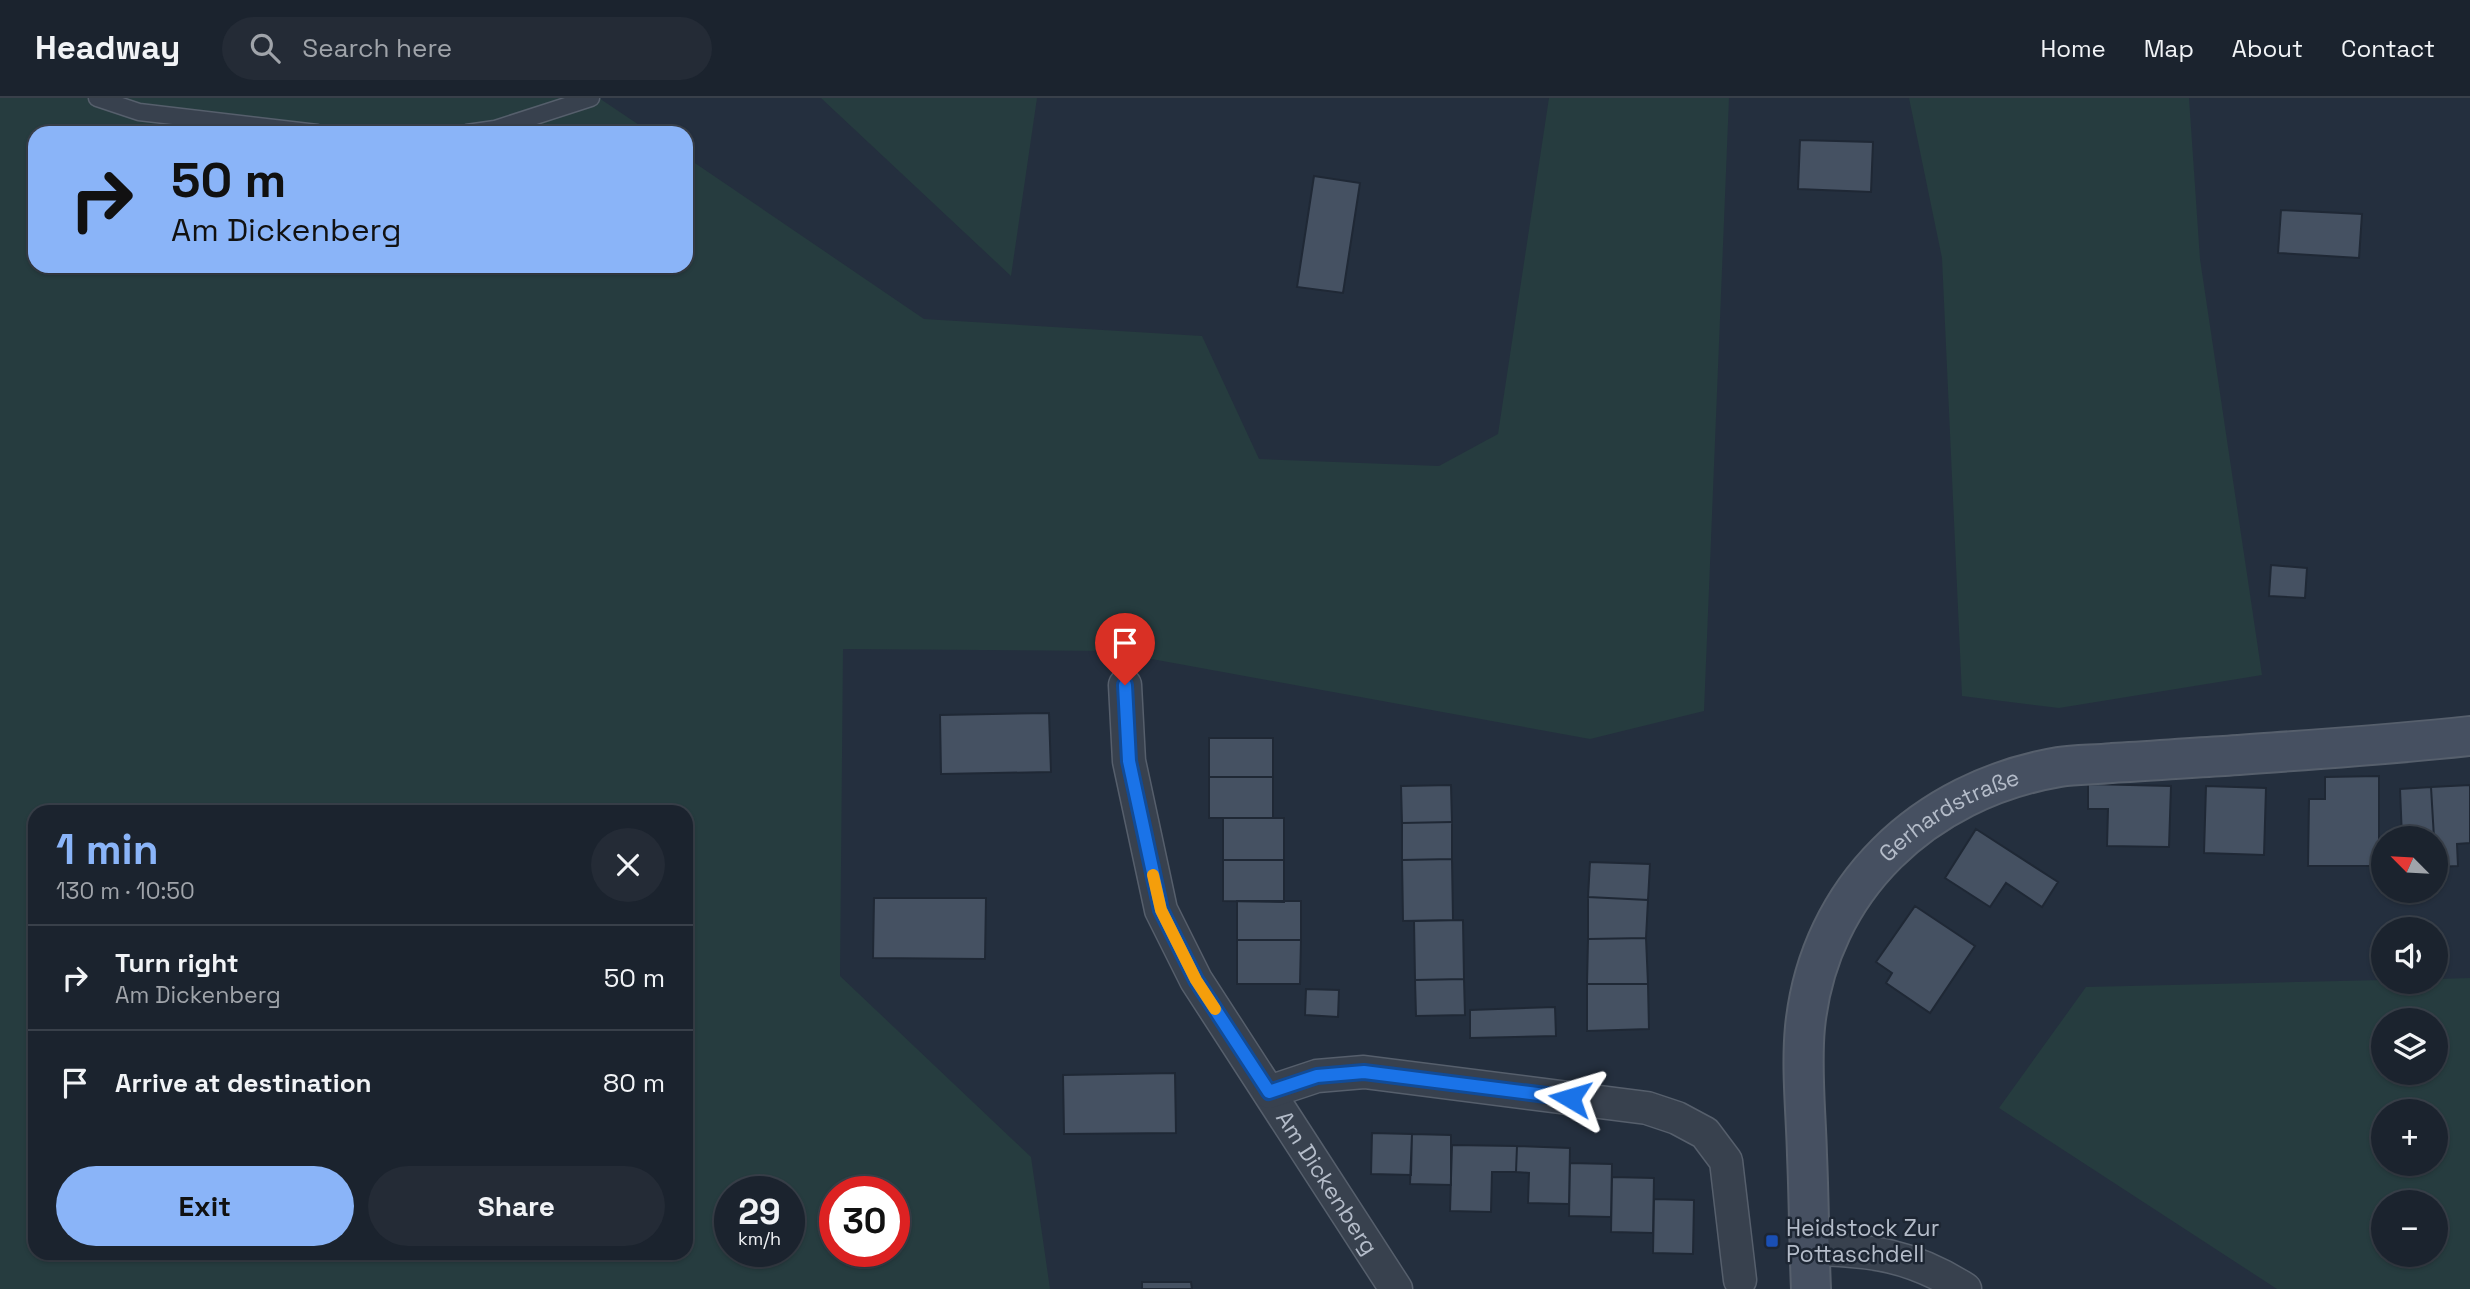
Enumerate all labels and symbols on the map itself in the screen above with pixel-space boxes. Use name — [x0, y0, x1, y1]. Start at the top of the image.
pin — [1095, 613, 1155, 685]
street label: Gerhardstraße — [1872, 762, 2023, 868]
north arrow — [2371, 826, 2448, 903]
position arrow — [1533, 1061, 1607, 1135]
street label: Am Dickenberg — [1269, 1105, 1385, 1260]
speed limit sign: 30 — [819, 1176, 910, 1267]
place label: Heidstock Zur Pottaschdell — [1786, 1213, 1939, 1269]
marker: Heidstock Zur Pottaschdell — [1764, 1233, 1780, 1249]

